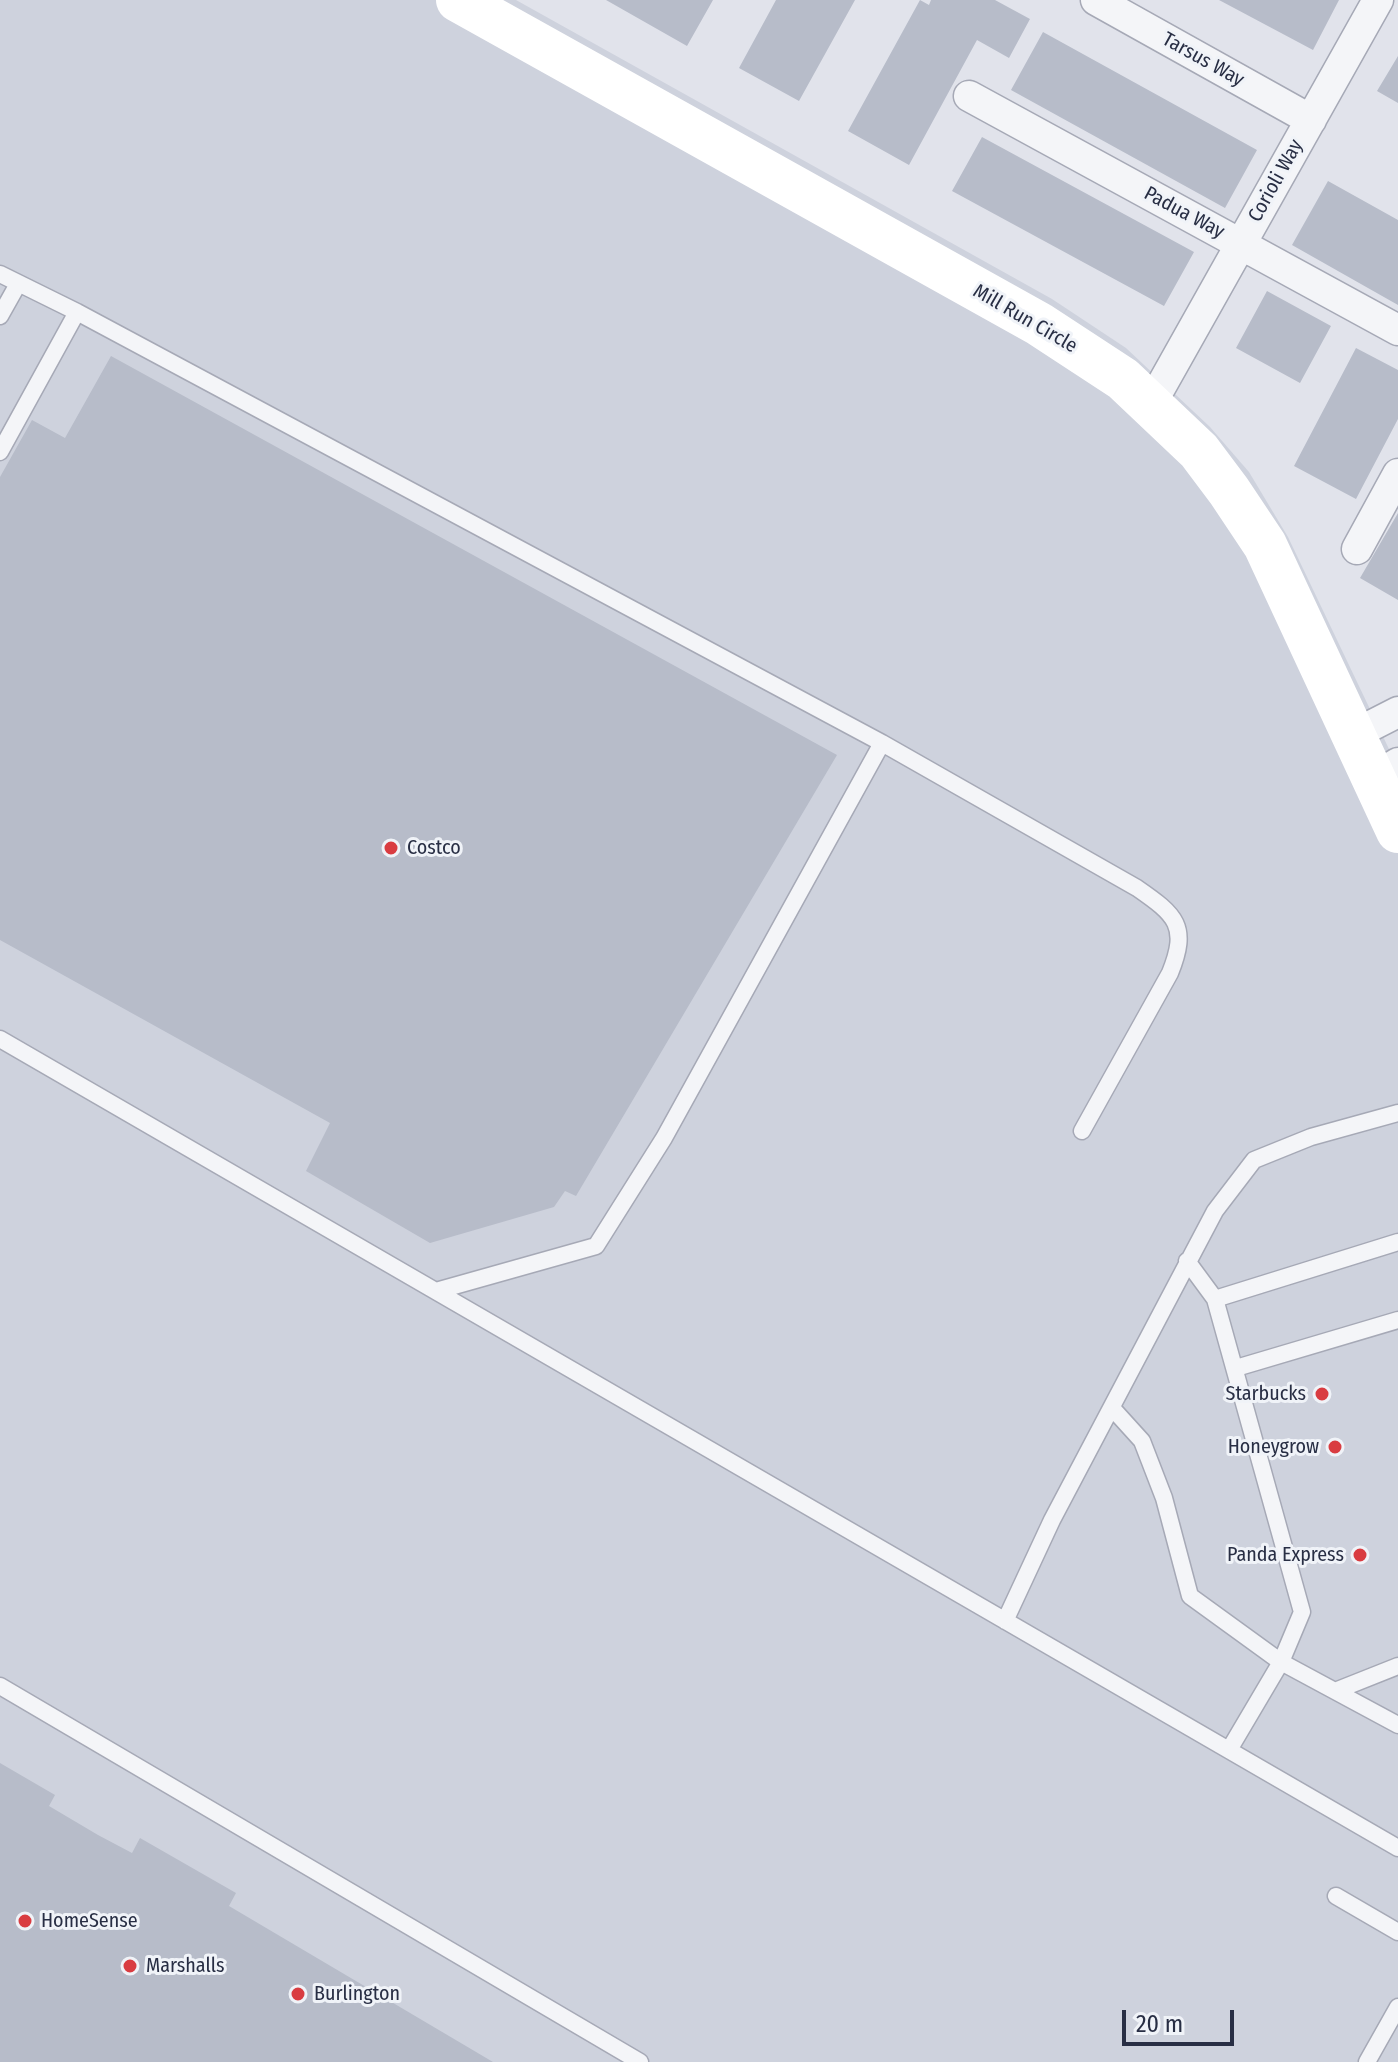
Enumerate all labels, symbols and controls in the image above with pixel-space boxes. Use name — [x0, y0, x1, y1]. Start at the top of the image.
street label: Tarsus Way — [1158, 28, 1248, 92]
street label: Corioli Way — [1244, 136, 1308, 226]
street label: Padua Way — [1140, 182, 1228, 244]
street label: Mill Run Circle — [969, 280, 1081, 358]
place label: Costco — [407, 836, 461, 860]
marker: Costco — [382, 839, 400, 857]
place label: Starbucks — [1225, 1382, 1306, 1406]
marker: Starbucks — [1313, 1385, 1331, 1403]
place label: Honeygrow — [1228, 1435, 1319, 1459]
marker: Honeygrow — [1326, 1438, 1344, 1456]
place label: Panda Express — [1227, 1543, 1344, 1567]
marker: Panda Express — [1351, 1546, 1369, 1564]
place label: HomeSense — [41, 1909, 138, 1933]
marker: HomeSense — [16, 1912, 34, 1930]
place label: Marshalls — [146, 1954, 224, 1978]
marker: Marshalls — [121, 1957, 139, 1975]
place label: Burlington — [314, 1982, 400, 2006]
marker: Burlington — [289, 1985, 307, 2003]
scale bar — [1126, 1994, 1238, 2044]
text: 20 m — [1136, 2010, 1183, 2038]

